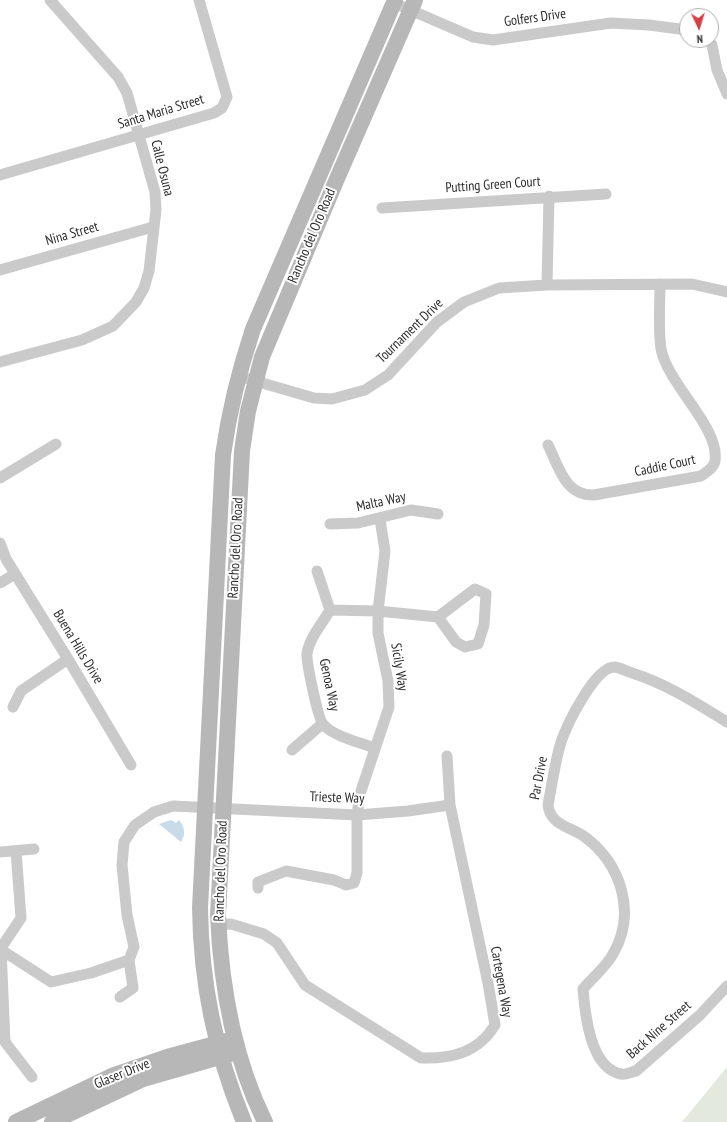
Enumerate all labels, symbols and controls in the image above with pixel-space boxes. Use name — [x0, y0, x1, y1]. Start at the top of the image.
street label: Golfers Drive — [503, 5, 567, 31]
north arrow — [679, 8, 719, 48]
text: N — [696, 32, 703, 46]
street label: Santa Maria Street — [116, 91, 206, 133]
street label: Calle Osuna — [147, 138, 177, 198]
street label: Putting Green Court — [445, 173, 541, 197]
street label: Rancho del Oro Road — [285, 186, 339, 286]
street label: Nina Street — [44, 218, 100, 250]
street label: Tournament Drive — [373, 295, 447, 367]
street label: Caddie Court — [633, 451, 697, 481]
street label: Malta Way — [355, 489, 407, 515]
street label: Rancho del Oro Road — [225, 497, 247, 599]
street label: Buena Hills Drive — [49, 607, 107, 687]
street label: Sicily Way — [387, 642, 411, 692]
street label: Genoa Way — [315, 657, 343, 713]
street label: Par Drive — [527, 755, 551, 801]
street label: Trieste Way — [309, 789, 365, 807]
street label: Rancho del Oro Road — [211, 820, 231, 922]
street label: Cartegena Way — [486, 945, 516, 1019]
street label: Back Nine Street — [623, 997, 695, 1063]
street label: Glaser Drive — [92, 1055, 152, 1093]

